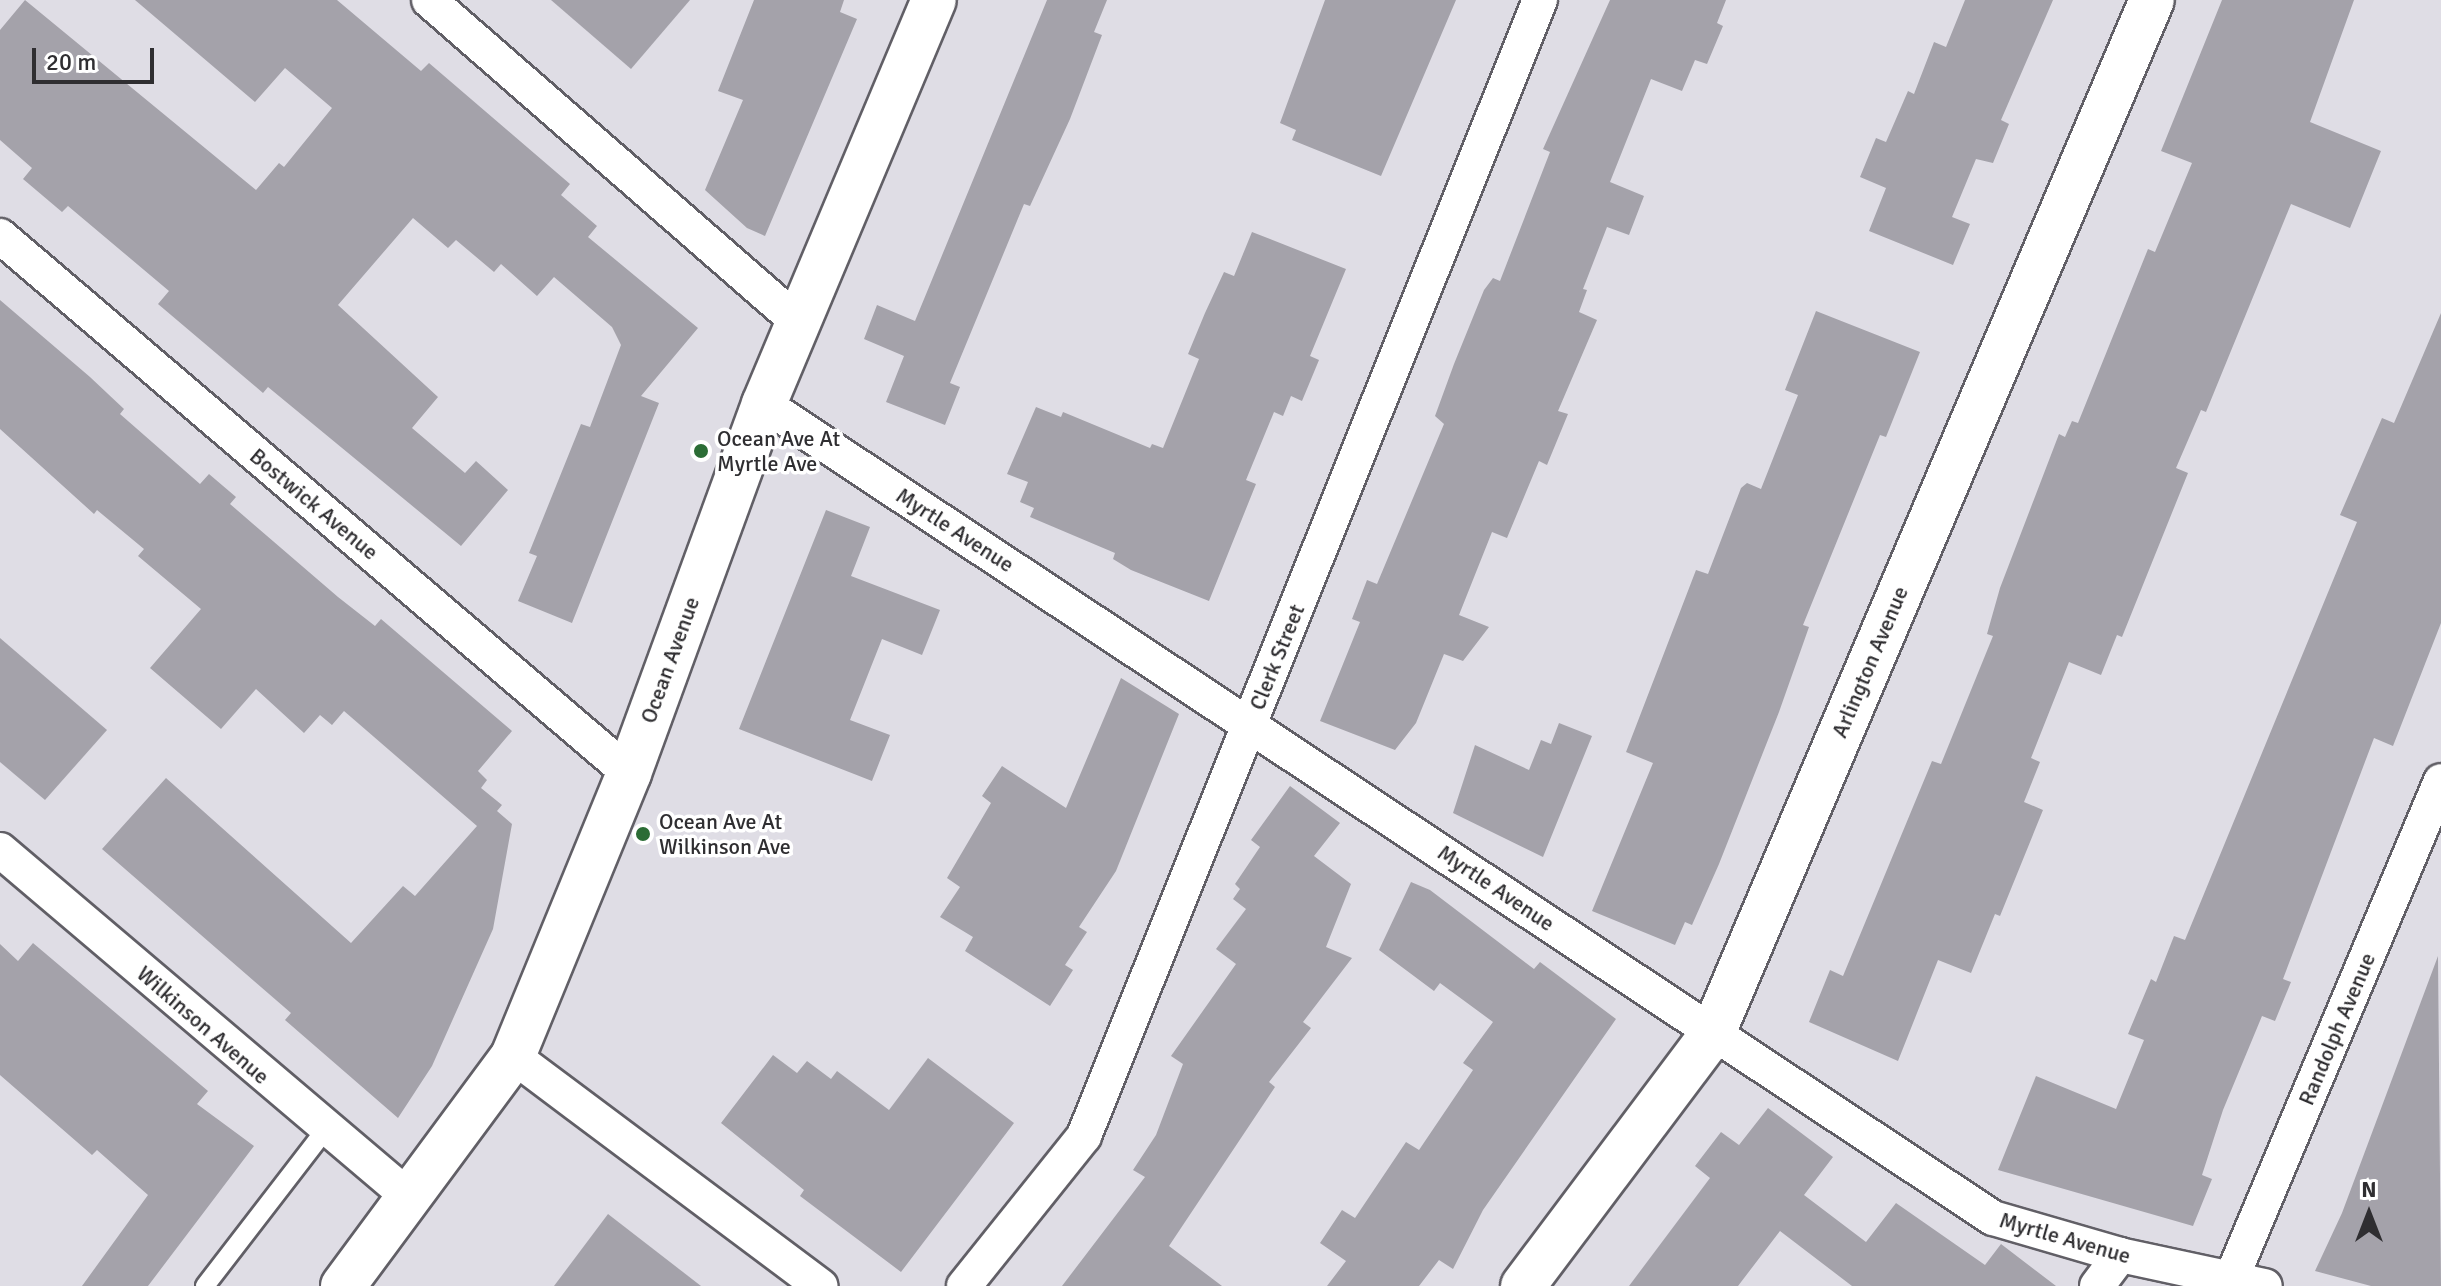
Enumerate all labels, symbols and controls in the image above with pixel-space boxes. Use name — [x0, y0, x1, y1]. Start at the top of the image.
scale bar — [36, 32, 158, 82]
text: 20 m — [46, 47, 96, 77]
place label: Ocean Ave At Myrtle Ave — [717, 425, 840, 476]
marker: Ocean Ave At Myrtle Ave — [692, 442, 710, 460]
street label: Bostwick Avenue — [244, 443, 384, 565]
street label: Myrtle Avenue — [891, 482, 1019, 578]
street label: Arlington Avenue — [1826, 582, 1914, 742]
street label: Ocean Avenue — [635, 593, 705, 727]
street label: Clerk Street — [1244, 600, 1310, 714]
place label: Ocean Ave At Wilkinson Ave — [659, 808, 791, 860]
marker: Ocean Ave At Wilkinson Ave — [634, 825, 652, 843]
street label: Myrtle Avenue — [1433, 839, 1559, 937]
street label: Randolph Avenue — [2293, 949, 2381, 1109]
street label: Wilkinson Avenue — [131, 960, 275, 1090]
north arrow — [2329, 1174, 2409, 1254]
text: N — [2361, 1176, 2377, 1203]
street label: Myrtle Avenue — [1996, 1207, 2134, 1269]

